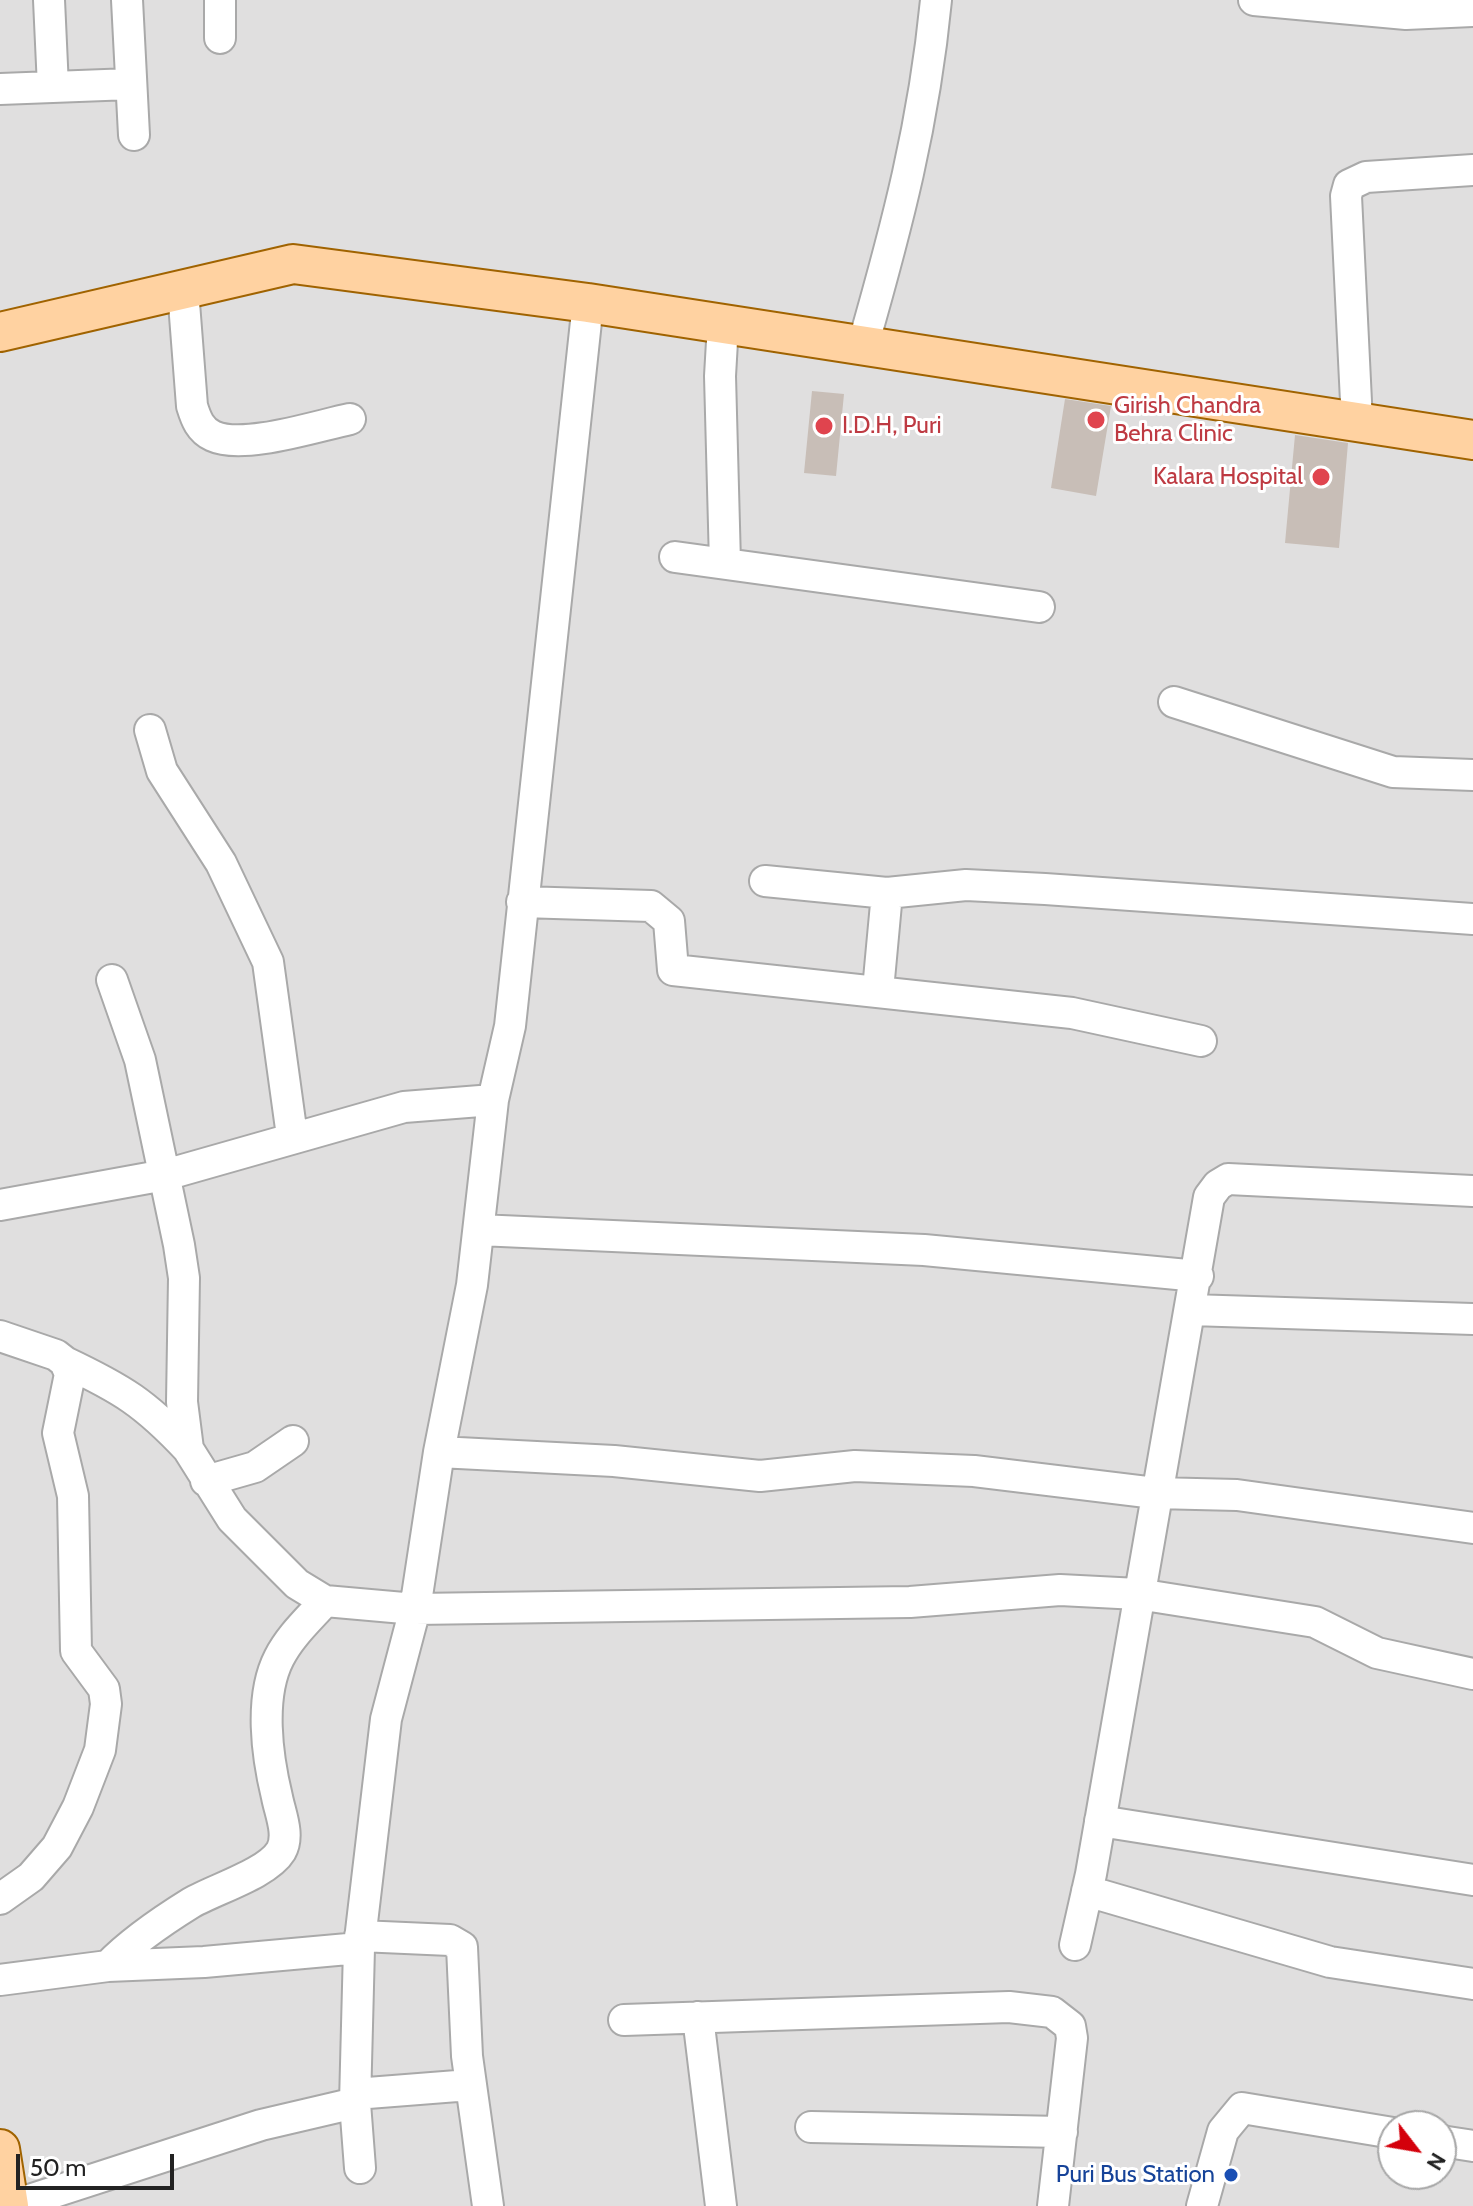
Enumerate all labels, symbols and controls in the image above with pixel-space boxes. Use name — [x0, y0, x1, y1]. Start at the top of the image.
place label: Girish Chandra Behra Clinic — [1114, 392, 1261, 448]
marker: Girish Chandra Behra Clinic — [1085, 409, 1107, 431]
place label: I.D.H, Puri — [842, 412, 942, 440]
marker: I.D.H, Puri — [813, 415, 835, 437]
place label: Kalara Hospital — [1153, 463, 1303, 491]
marker: Kalara Hospital — [1310, 466, 1332, 488]
north arrow — [1377, 2110, 1457, 2190]
scale bar — [20, 2138, 178, 2188]
text: N — [1421, 2148, 1452, 2175]
text: 50 m — [30, 2153, 86, 2182]
place label: Puri Bus Station — [1056, 2161, 1215, 2189]
marker: Puri Bus Station — [1222, 2166, 1240, 2184]

